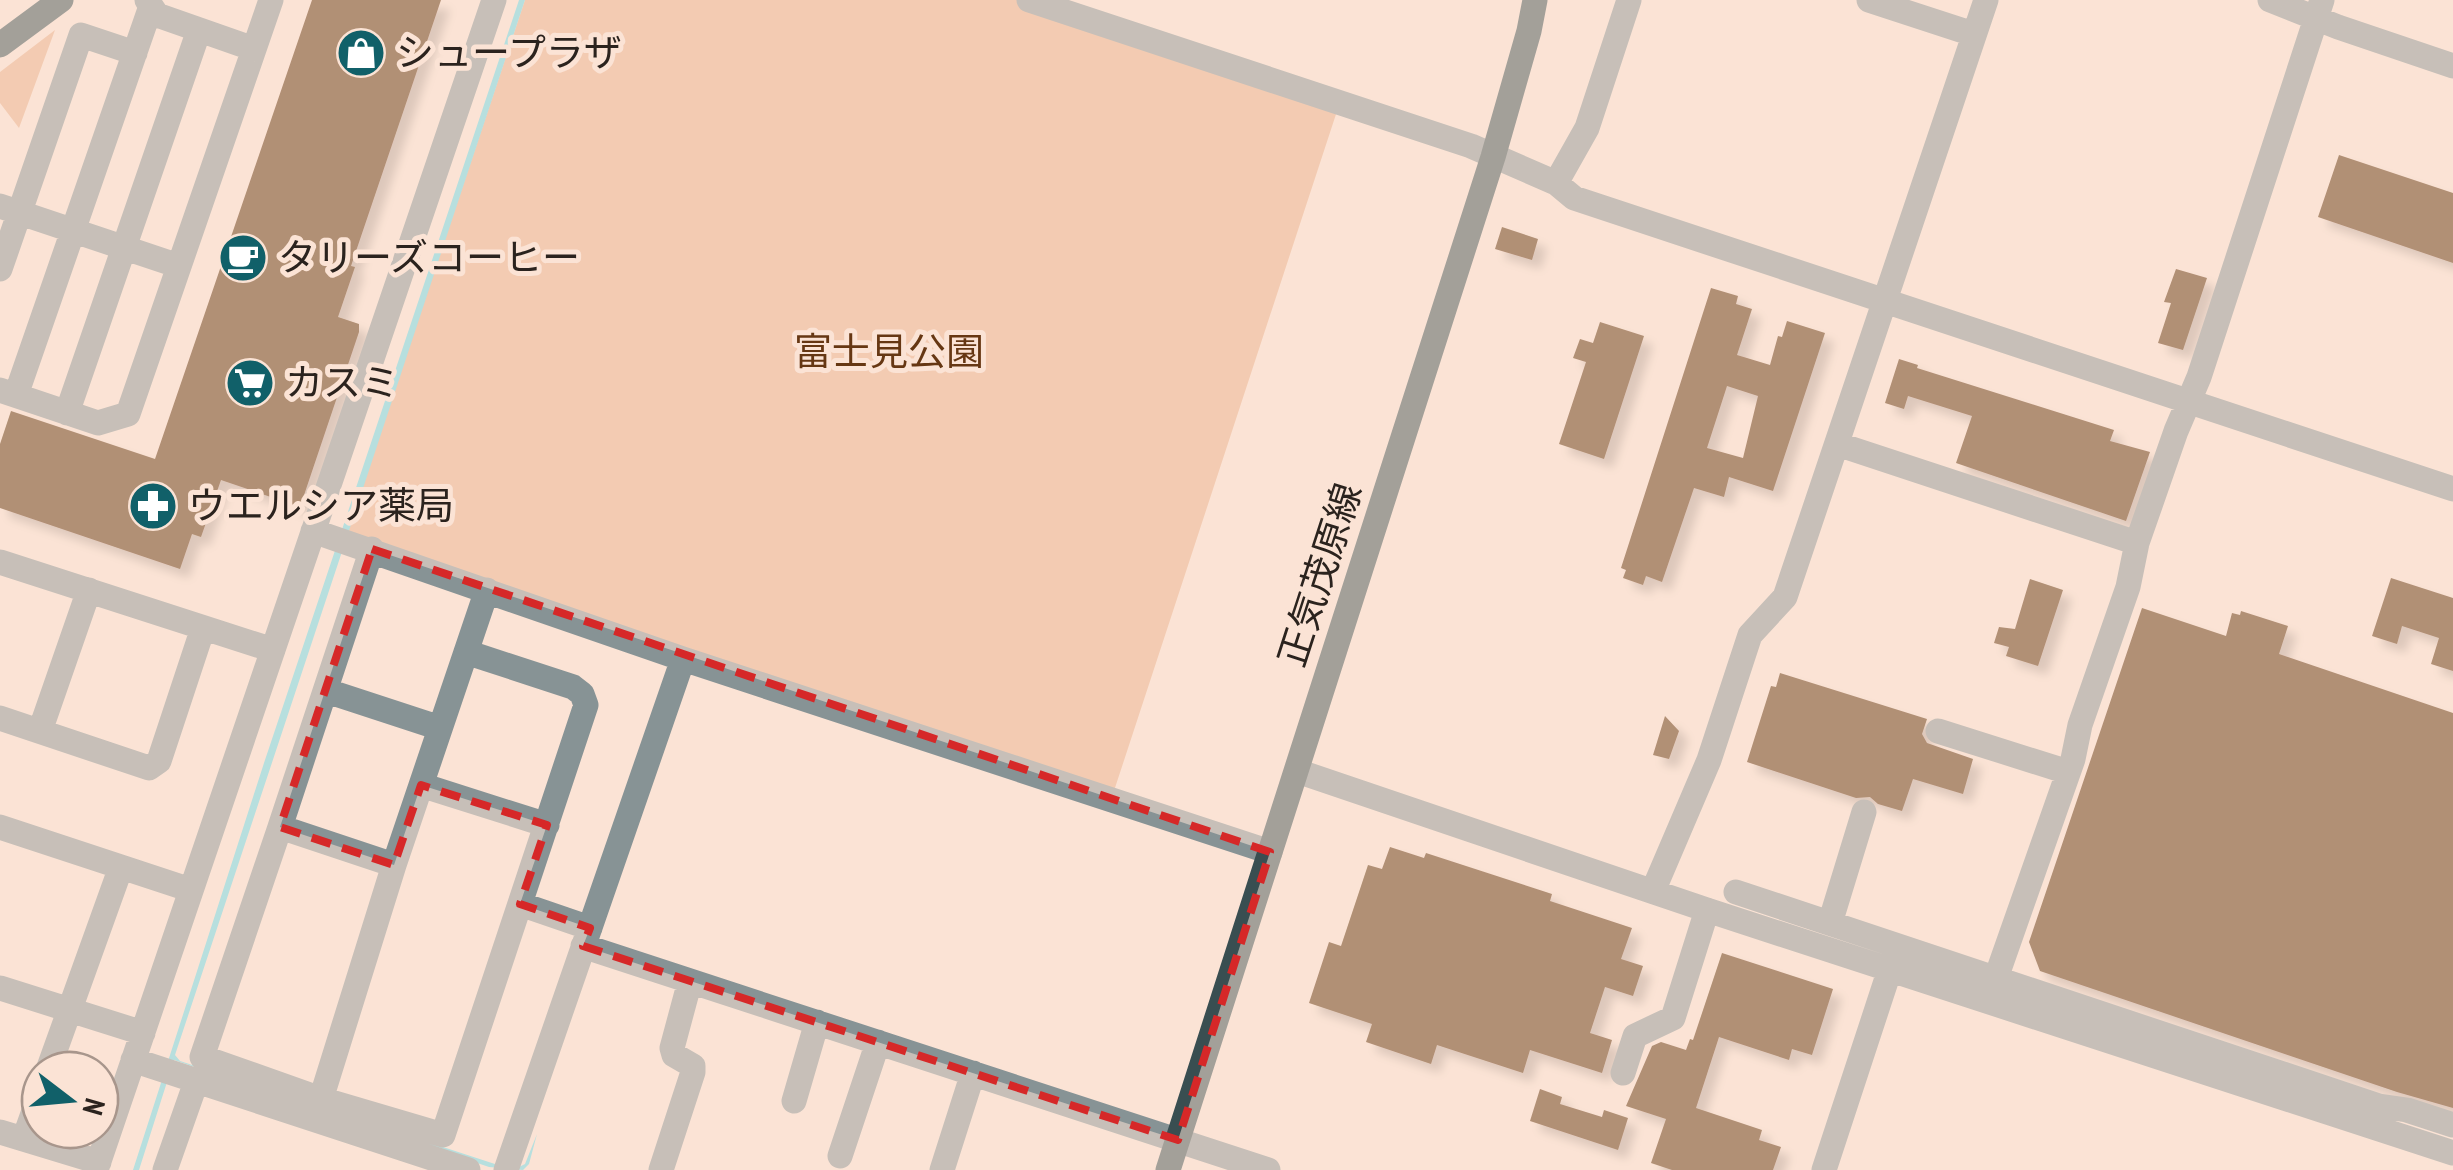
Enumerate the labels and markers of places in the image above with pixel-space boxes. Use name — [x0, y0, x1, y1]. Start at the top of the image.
shop icon: シュープラザ — [335, 27, 387, 79]
place label: シュープラザ — [396, 27, 622, 76]
cafe icon: タリーズコーヒー — [217, 232, 269, 284]
place label: タリーズコーヒー — [278, 232, 580, 281]
supermarket icon: カスミ — [224, 357, 276, 409]
place label: カスミ — [285, 357, 399, 406]
pharmacy icon: ウエルシア薬局 — [127, 480, 179, 532]
place label: ウエルシア薬局 — [188, 480, 454, 529]

